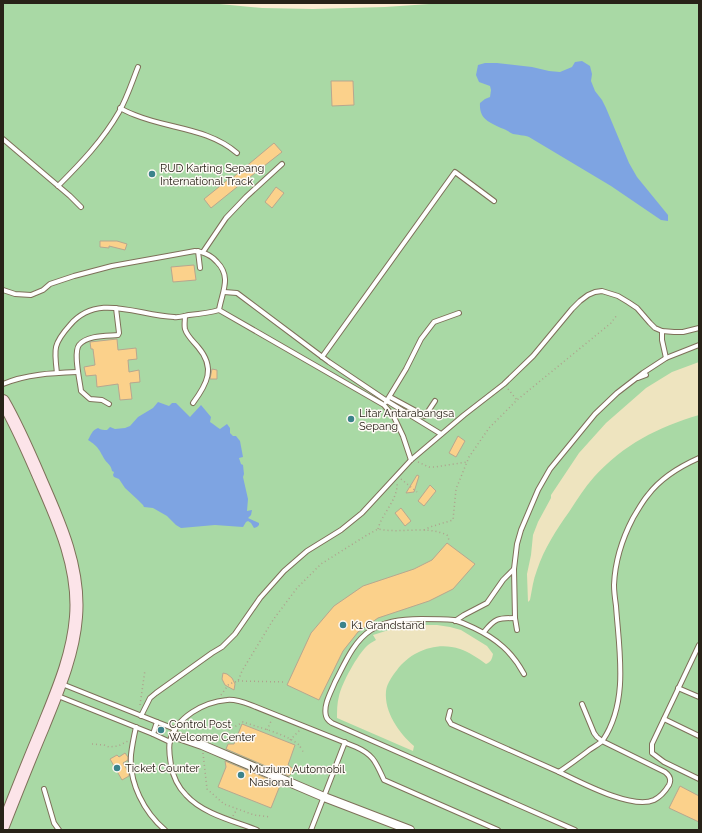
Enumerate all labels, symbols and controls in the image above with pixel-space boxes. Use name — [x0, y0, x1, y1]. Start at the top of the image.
place label: RUD Karting Sepang International Track — [160, 162, 264, 188]
marker: RUD Karting Sepang International Track — [147, 169, 157, 179]
place label: Litar Antarabangsa Sepang — [359, 407, 454, 433]
marker: Litar Antarabangsa Sepang — [346, 414, 356, 424]
place label: K1 Grandstand — [351, 619, 425, 632]
marker: K1 Grandstand — [338, 620, 348, 630]
place label: Control Post Welcome Center — [169, 718, 256, 744]
marker: Control Post Welcome Center — [156, 725, 166, 735]
place label: Ticket Counter — [125, 762, 200, 775]
marker: Ticket Counter — [112, 763, 122, 773]
place label: Muzium Automobil Nasional — [249, 763, 345, 789]
marker: Muzium Automobil Nasional — [236, 770, 246, 780]

